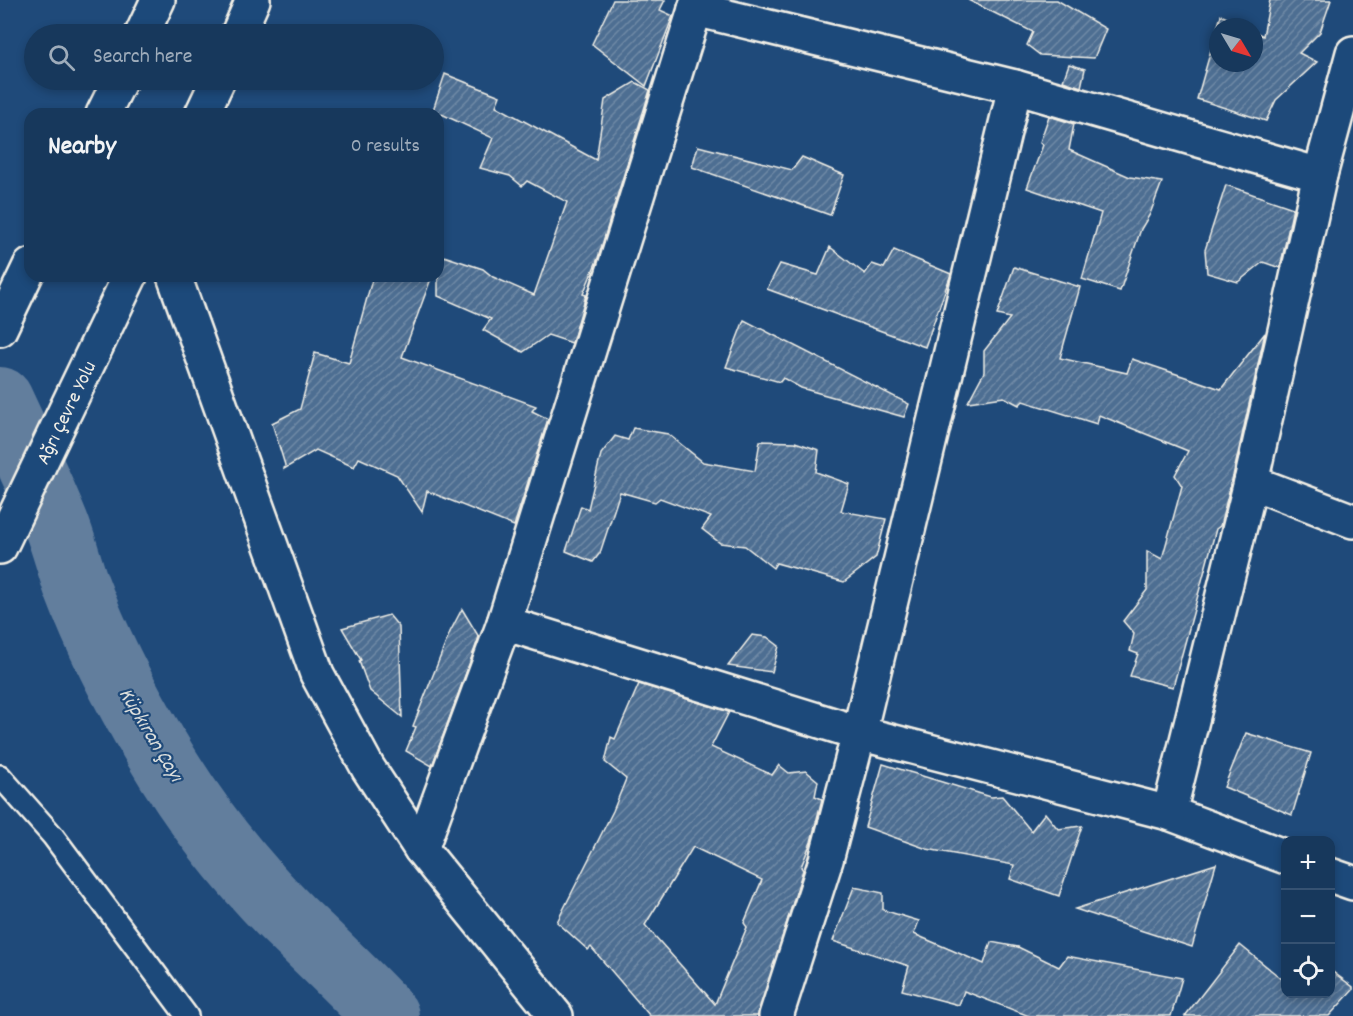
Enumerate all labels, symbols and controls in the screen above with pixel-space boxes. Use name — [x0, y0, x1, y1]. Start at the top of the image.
north arrow — [1209, 18, 1263, 72]
search box — [24, 24, 444, 90]
icon: search — [45, 41, 78, 74]
text: Search here — [93, 42, 192, 73]
text: Nearby — [48, 129, 116, 166]
text: 0 results — [351, 133, 420, 161]
street label: Ağrı Çevre Yolu — [31, 357, 105, 470]
water label: Küpkıran Çayı — [110, 683, 190, 789]
map controls — [1281, 836, 1335, 998]
button: + — [1281, 836, 1335, 890]
button: − — [1281, 890, 1335, 944]
button: locate — [1281, 944, 1335, 998]

